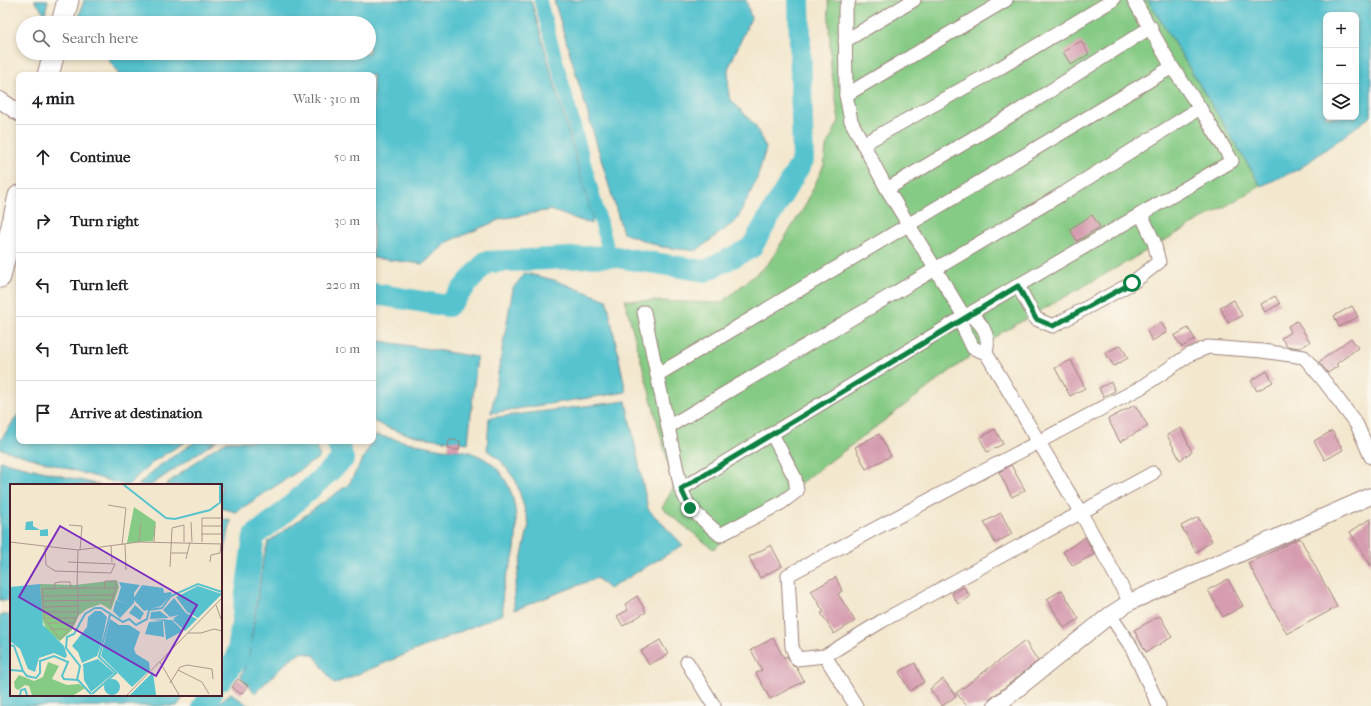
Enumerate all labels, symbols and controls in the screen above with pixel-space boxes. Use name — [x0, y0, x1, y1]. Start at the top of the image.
map controls — [1323, 12, 1359, 120]
button: + — [1323, 12, 1359, 48]
search box — [16, 16, 376, 60]
icon: search — [30, 27, 52, 49]
text: Search here — [62, 29, 138, 47]
button: − — [1323, 48, 1359, 84]
button: layers — [1323, 84, 1359, 120]
text: 4 min — [32, 88, 75, 108]
text: Walk · 310 m — [293, 91, 360, 106]
icon: ahead — [32, 146, 54, 168]
text: Continue — [70, 148, 130, 166]
text: 50 m — [334, 149, 360, 164]
icon: right — [32, 210, 54, 232]
text: Turn right — [70, 212, 139, 230]
text: 30 m — [334, 213, 360, 228]
icon: left — [32, 274, 54, 296]
route start — [1123, 274, 1141, 292]
text: Turn left — [70, 276, 128, 294]
text: 220 m — [326, 277, 360, 292]
icon: left — [32, 338, 54, 360]
text: Turn left — [70, 340, 128, 358]
text: 10 m — [335, 341, 360, 356]
icon: arrive — [32, 402, 54, 424]
text: Arrive at destination — [70, 404, 202, 422]
inset map — [10, 484, 222, 696]
route end — [681, 499, 699, 517]

